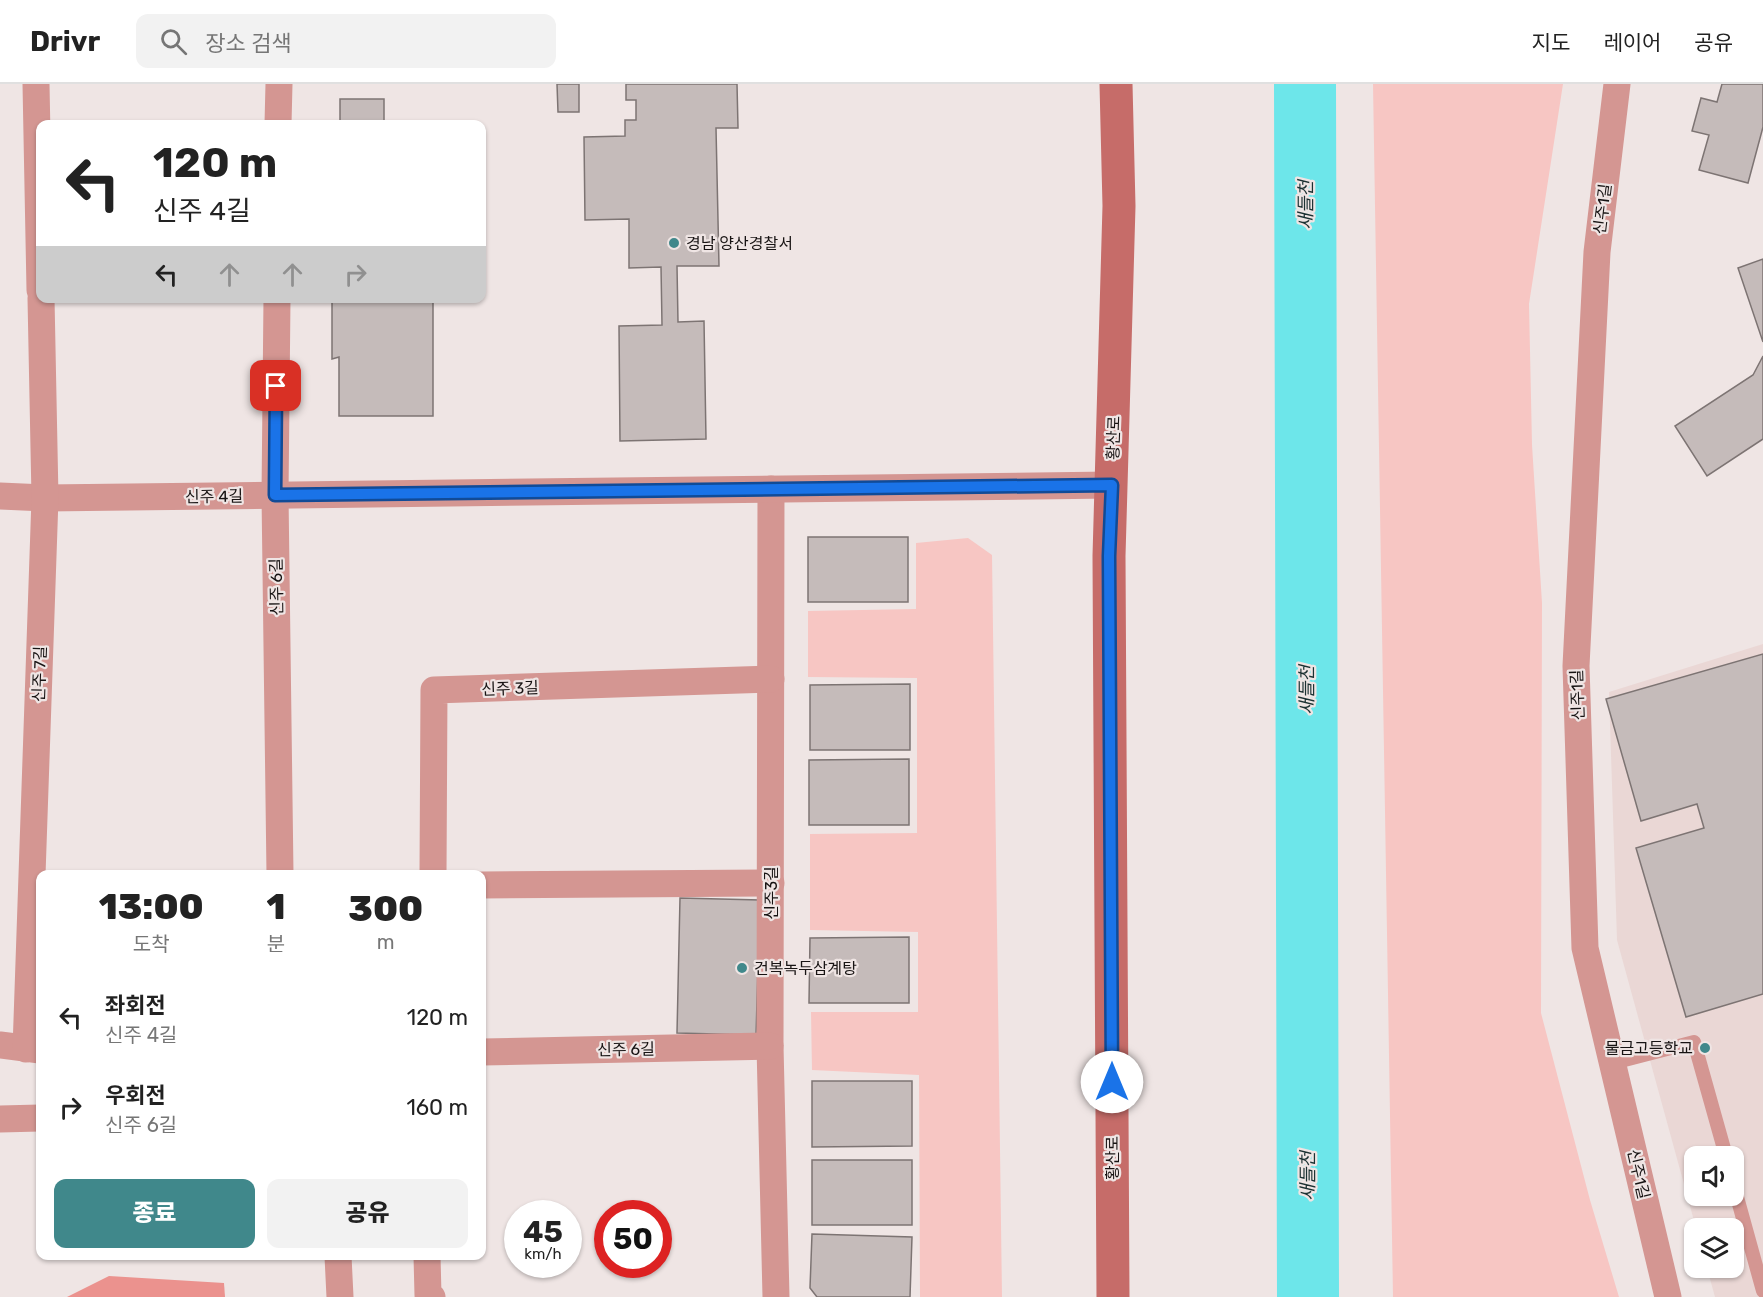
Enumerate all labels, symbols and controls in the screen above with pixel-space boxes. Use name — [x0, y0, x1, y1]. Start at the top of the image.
search box — [136, 14, 556, 68]
text: Drivr — [30, 25, 100, 58]
icon: search — [157, 25, 190, 58]
text: 장소 검색 — [205, 30, 292, 57]
text: 지도 — [1532, 30, 1570, 55]
text: 레이어 — [1603, 30, 1661, 55]
text: 공유 — [1694, 30, 1733, 55]
text: 120 m — [153, 138, 277, 188]
icon: left — [54, 144, 132, 222]
water label: 새들천 — [1295, 178, 1317, 230]
street label: 신주1길 — [1590, 183, 1615, 236]
text: 신주 4길 — [153, 195, 251, 227]
place label: 경남 양산경찰서 — [686, 234, 793, 253]
marker: 경남 양산경찰서 — [667, 236, 681, 250]
icon: left — [150, 258, 183, 291]
icon: ahead — [213, 258, 246, 291]
icon: ahead — [276, 258, 309, 291]
icon: right — [339, 258, 372, 291]
pin — [250, 360, 301, 411]
icon: arrive — [259, 369, 292, 402]
street label: 황산로 — [1103, 415, 1124, 460]
street label: 신주 4길 — [185, 486, 243, 507]
street label: 신주 6길 — [266, 558, 287, 616]
street label: 신주 7길 — [29, 646, 50, 702]
water label: 새들천 — [1296, 663, 1318, 715]
street label: 신주1길 — [1567, 669, 1588, 721]
street label: 신주 3길 — [481, 678, 539, 699]
street label: 신주3길 — [762, 866, 781, 920]
text: 13:00 — [99, 885, 204, 928]
text: 1 — [267, 885, 286, 928]
text: 300 — [348, 887, 423, 930]
text: m — [377, 930, 395, 954]
text: 도착 — [133, 932, 170, 956]
text: 분 — [267, 932, 285, 956]
place label: 건복녹두삼계탕 — [754, 959, 857, 978]
marker: 건복녹두삼계탕 — [735, 961, 749, 975]
text: 좌회전 — [105, 992, 166, 1019]
icon: left — [54, 1001, 87, 1034]
text: 120 m — [407, 1004, 468, 1031]
text: 신주 4길 — [105, 1023, 178, 1047]
street label: 신주 6길 — [597, 1039, 655, 1060]
place label: 물금고등학교 — [1605, 1039, 1693, 1058]
marker: 물금고등학교 — [1698, 1041, 1712, 1055]
position arrow — [1080, 1050, 1144, 1114]
text: 우회전 — [105, 1082, 166, 1109]
icon: right — [54, 1091, 87, 1124]
text: 160 m — [406, 1094, 468, 1121]
text: 신주 6길 — [105, 1113, 177, 1137]
street label: 황산로 — [1103, 1136, 1122, 1180]
map controls — [1684, 1146, 1744, 1278]
button: sound — [1684, 1146, 1744, 1206]
street label: 신주1길 — [1624, 1147, 1654, 1201]
water label: 새들천 — [1297, 1149, 1319, 1201]
button: 종료 — [54, 1179, 255, 1248]
button: 공유 — [267, 1179, 468, 1248]
speed limit sign: 50 — [594, 1200, 672, 1278]
text: 45 — [523, 1214, 563, 1250]
button: layers — [1684, 1218, 1744, 1278]
text: km/h — [524, 1245, 562, 1263]

